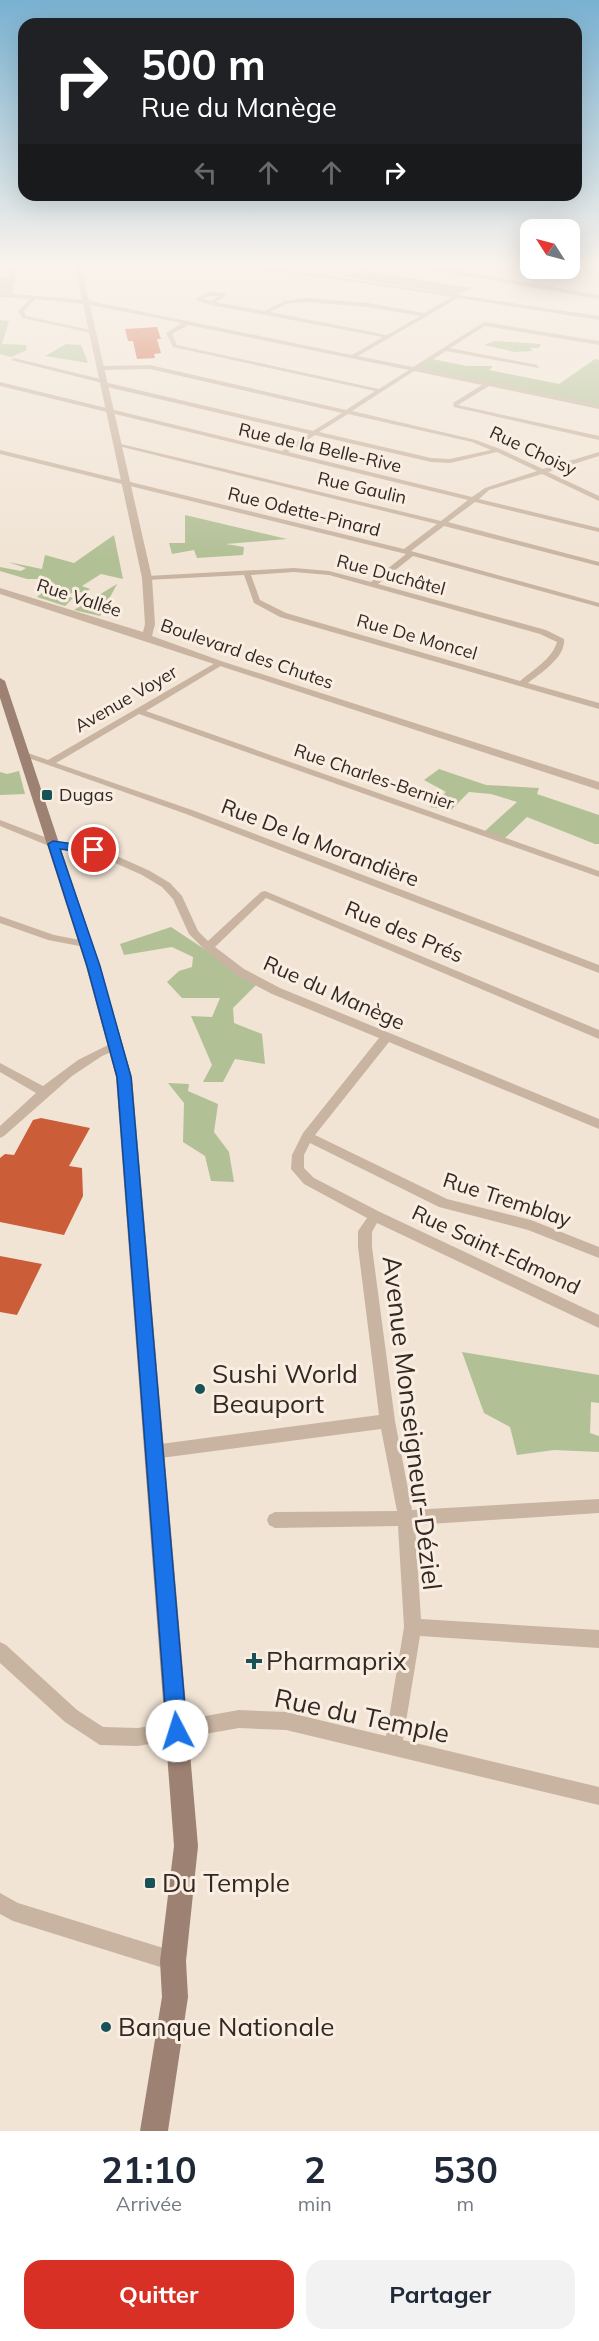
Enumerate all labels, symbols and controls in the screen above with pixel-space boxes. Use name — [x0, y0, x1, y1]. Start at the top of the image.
text: 500 m — [141, 38, 266, 91]
icon: right — [42, 42, 120, 120]
text: Rue du Manège — [141, 90, 337, 124]
icon: left — [189, 156, 222, 189]
icon: ahead — [252, 156, 285, 189]
icon: ahead — [315, 156, 348, 189]
icon: right — [378, 156, 411, 189]
north arrow — [520, 219, 580, 279]
map controls — [520, 219, 580, 279]
street label: Rue de la Belle-Rive — [236, 418, 404, 477]
street label: Rue Choisy — [486, 420, 581, 481]
street label: Rue Gaulin — [315, 466, 409, 509]
street label: Rue Odette-Pinard — [225, 481, 383, 542]
street label: Rue Duchâtel — [334, 549, 448, 600]
street label: Rue Vallée — [34, 573, 124, 622]
street label: Rue De Moncel — [354, 608, 480, 665]
street label: Boulevard des Chutes — [158, 613, 337, 694]
street label: Avenue Voyer — [70, 660, 182, 737]
street label: Rue Charles-Bernier — [291, 738, 458, 815]
place label: Dugas — [59, 783, 113, 806]
marker: Dugas — [40, 788, 54, 802]
street label: Rue De la Morandière — [218, 792, 423, 892]
pin — [68, 824, 119, 875]
icon: arrive — [77, 833, 110, 866]
street label: Rue des Prés — [341, 894, 468, 968]
street label: Rue du Manège — [260, 949, 409, 1035]
street label: Rue Tremblay — [440, 1166, 575, 1232]
street label: Rue Saint-Edmond — [408, 1199, 585, 1300]
street label: Avenue Monseigneur-Déziel — [376, 1254, 449, 1592]
place label: Sushi World Beauport — [212, 1357, 358, 1420]
marker: Sushi World Beauport — [193, 1382, 207, 1396]
place label: Pharmaprix — [266, 1644, 407, 1677]
marker: Pharmaprix — [247, 1654, 261, 1668]
street label: Rue du Temple — [272, 1681, 453, 1750]
position arrow — [145, 1699, 209, 1763]
place label: Du Temple — [162, 1866, 290, 1899]
marker: Du Temple — [143, 1876, 157, 1890]
place label: Banque Nationale — [118, 2010, 334, 2043]
marker: Banque Nationale — [99, 2020, 113, 2034]
text: 21:10 — [101, 2147, 197, 2192]
text: 2 — [304, 2147, 326, 2192]
text: 530 — [433, 2147, 498, 2192]
text: Arrivée — [116, 2191, 182, 2216]
text: min — [298, 2191, 332, 2216]
text: m — [457, 2191, 474, 2216]
button: Quitter — [24, 2260, 294, 2329]
button: Partager — [306, 2260, 575, 2329]

